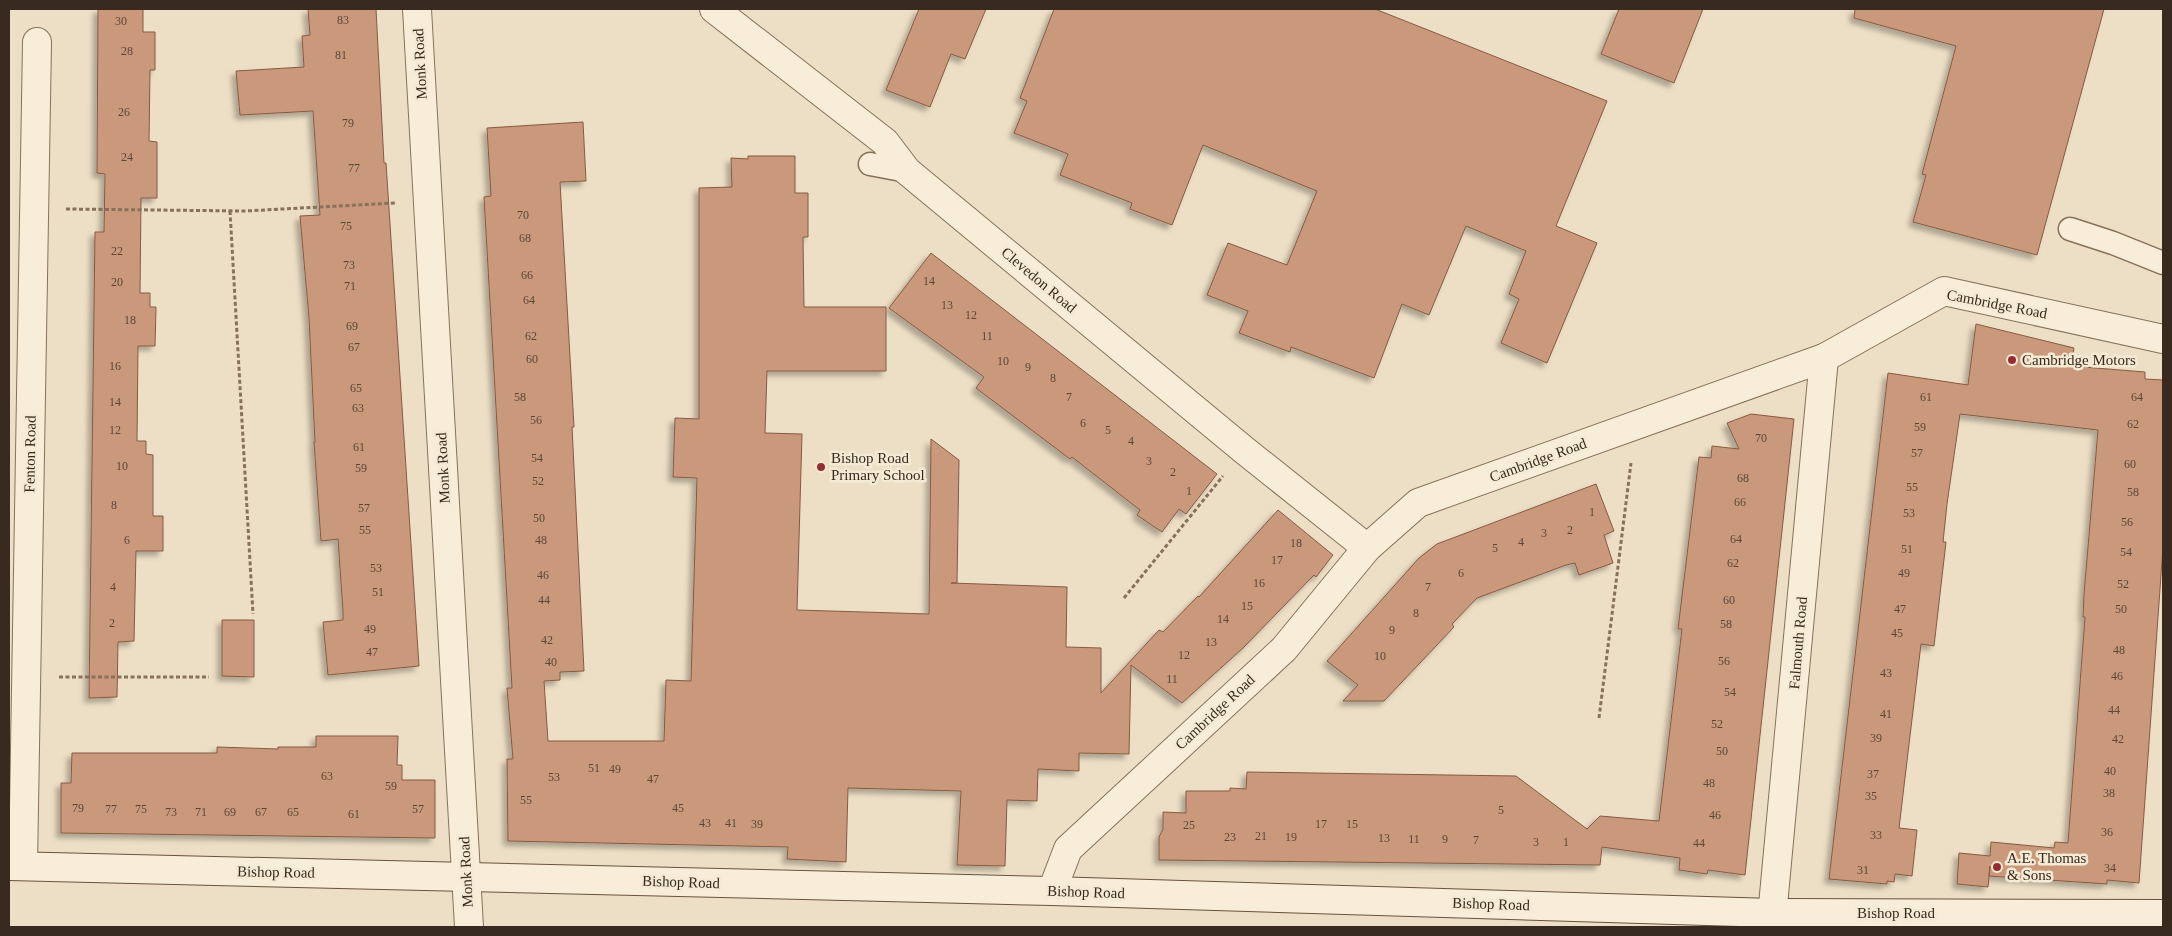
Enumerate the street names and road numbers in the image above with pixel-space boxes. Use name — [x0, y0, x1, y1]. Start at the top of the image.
street label: Monk Road — [410, 28, 430, 100]
street label: Clevedon Road — [998, 244, 1080, 316]
street label: Cambridge Road — [1945, 286, 2049, 322]
street label: Fenton Road — [21, 415, 39, 493]
street label: Monk Road — [433, 432, 453, 504]
street label: Cambridge Road — [1487, 435, 1589, 485]
street label: Falmouth Road — [1786, 596, 1810, 690]
street label: Cambridge Road — [1172, 671, 1258, 753]
street label: Monk Road — [456, 836, 476, 908]
street label: Bishop Road — [237, 863, 316, 881]
street label: Bishop Road — [642, 873, 721, 891]
street label: Bishop Road — [1047, 883, 1126, 901]
street label: Bishop Road — [1452, 895, 1531, 913]
street label: Bishop Road — [1857, 905, 1935, 921]

